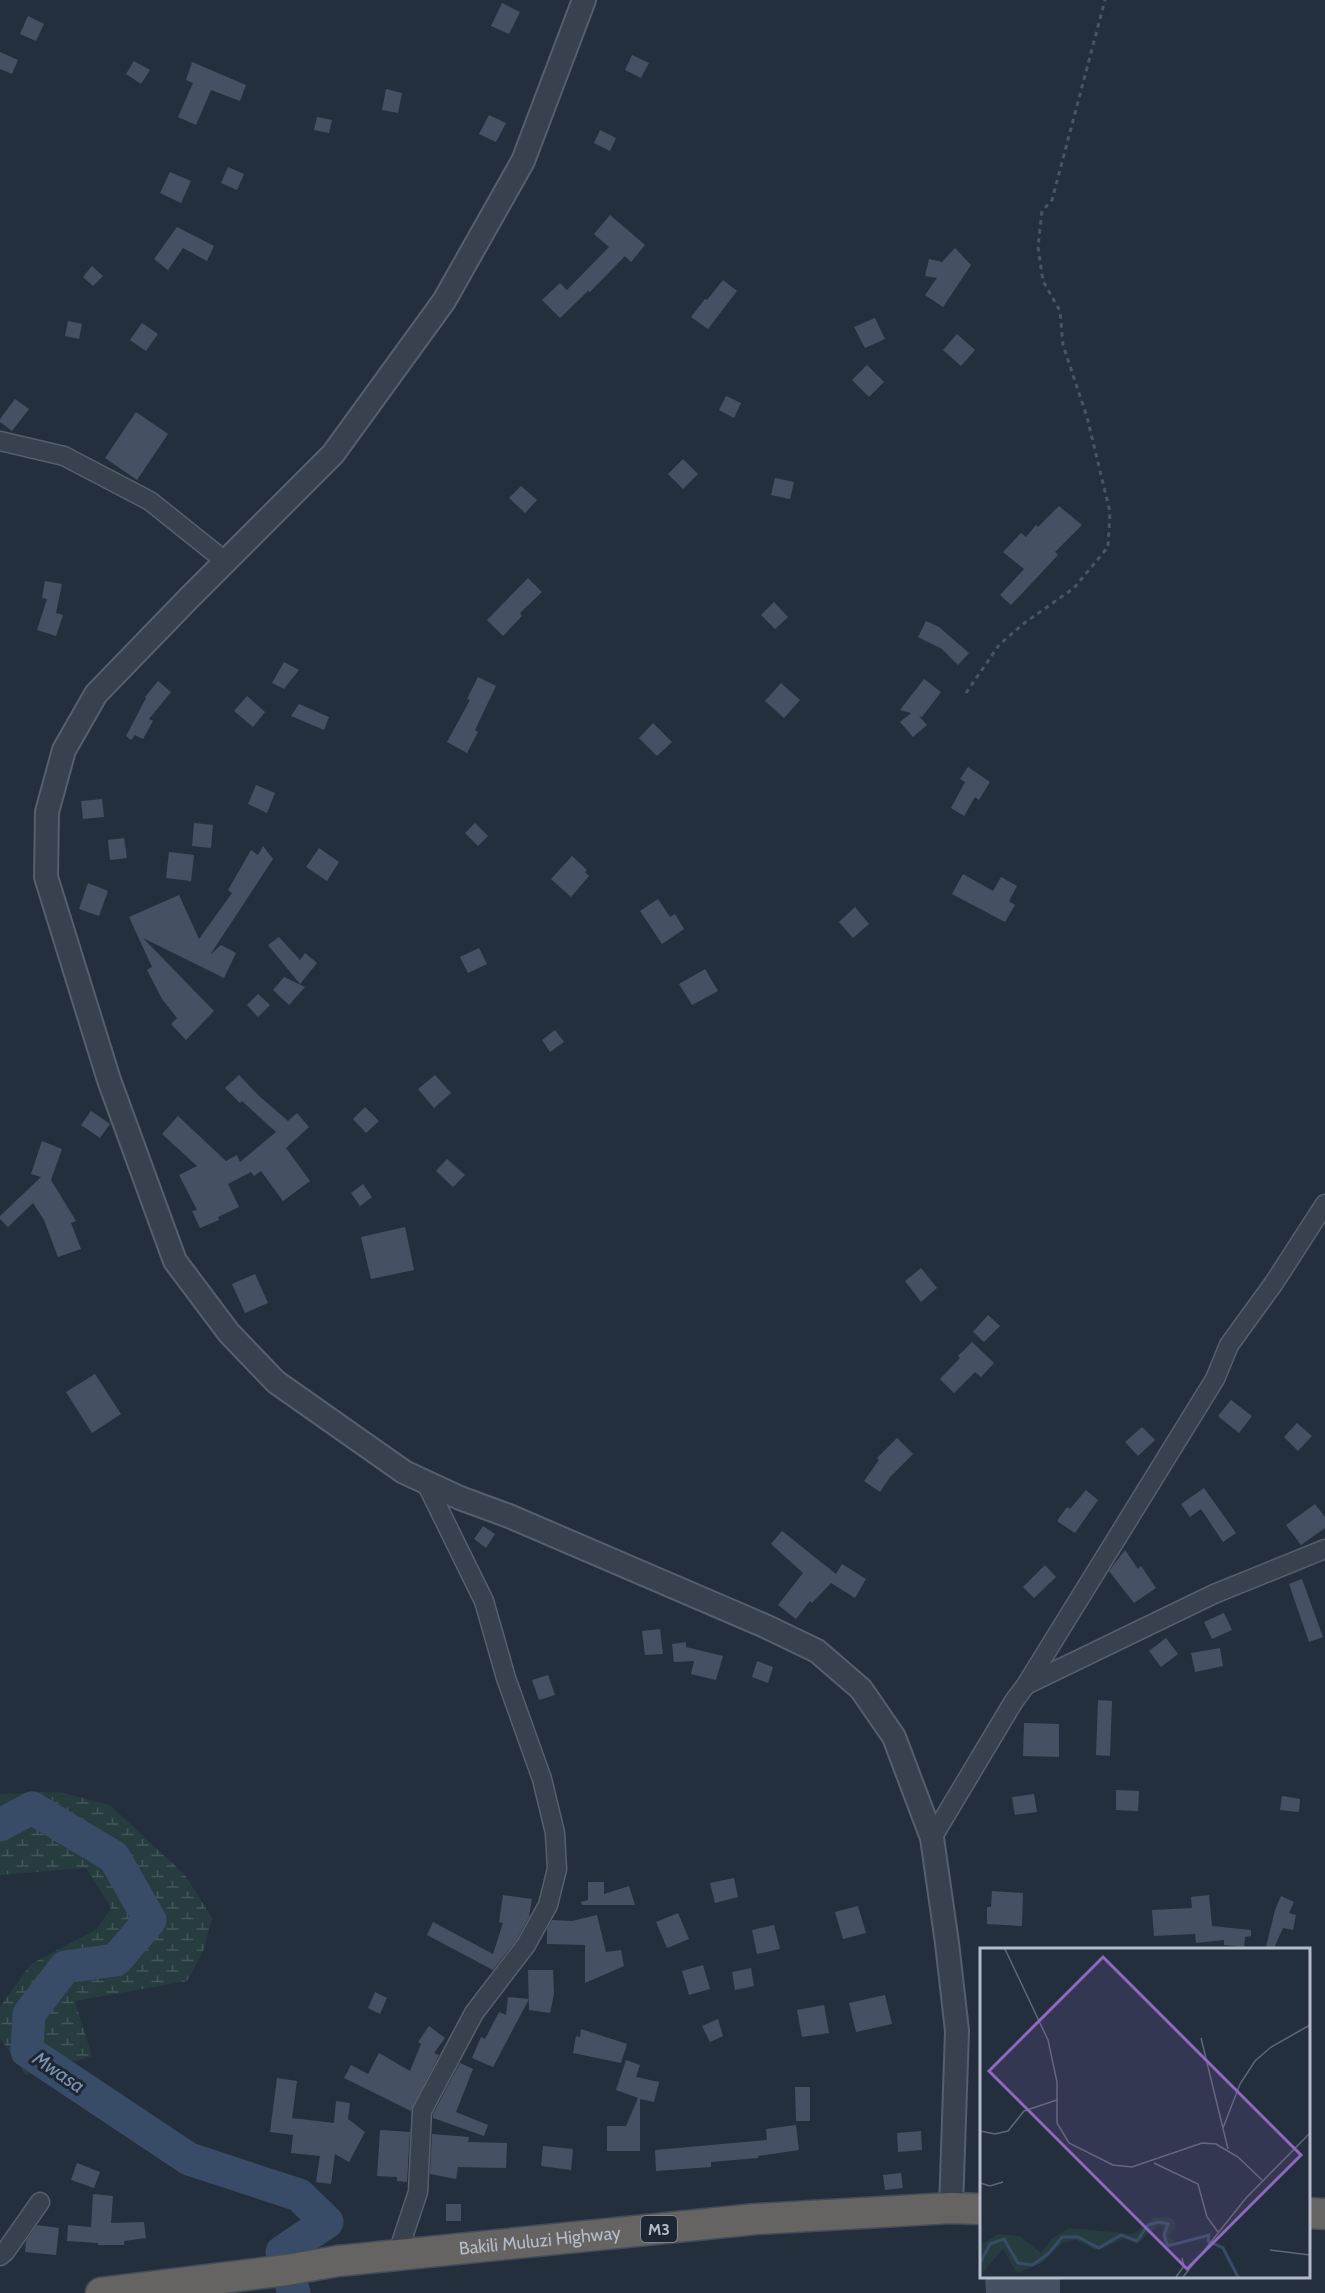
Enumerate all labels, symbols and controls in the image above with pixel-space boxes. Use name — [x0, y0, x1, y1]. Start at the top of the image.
inset map — [980, 1948, 1310, 2278]
water label: Mwasa — [28, 2045, 89, 2098]
road number: M3 — [641, 2216, 677, 2242]
street label: Bakili Muluzi Highway — [458, 2222, 622, 2260]

